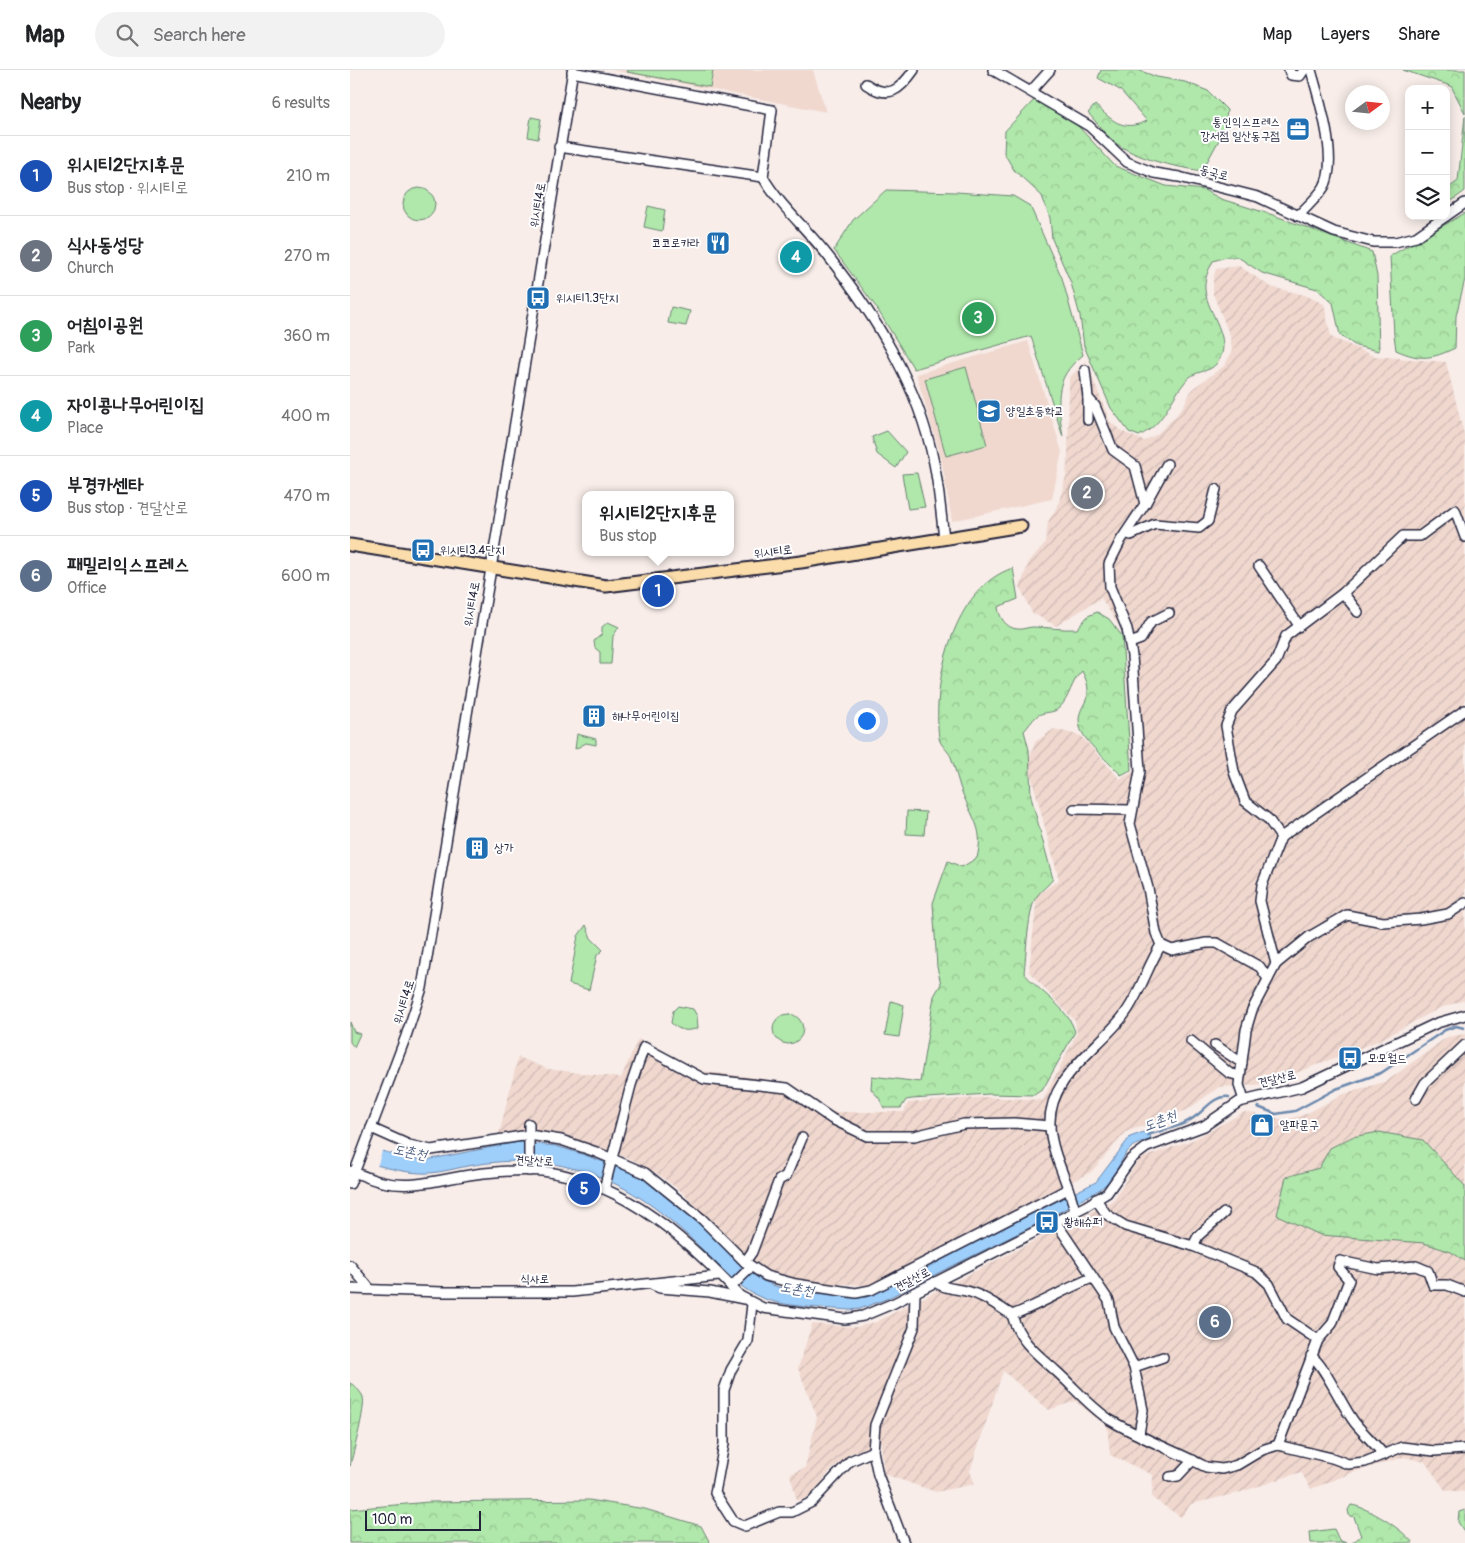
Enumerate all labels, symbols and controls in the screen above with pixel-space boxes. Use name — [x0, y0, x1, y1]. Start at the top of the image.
search box — [95, 12, 445, 57]
text: Map — [25, 20, 65, 49]
icon: search — [113, 21, 141, 49]
text: Search here — [153, 23, 246, 47]
text: Map — [1263, 23, 1292, 46]
text: Layers — [1320, 23, 1370, 46]
text: Share — [1398, 23, 1440, 46]
north arrow — [1345, 85, 1390, 130]
map controls — [1405, 85, 1450, 220]
button: + — [1405, 85, 1450, 130]
text: Nearby — [20, 89, 81, 116]
text: 6 results — [272, 93, 330, 113]
place label: 통인익스프레스 강서점 일산동구점 — [1200, 115, 1280, 144]
office icon: 통인익스프레스 강서점 일산동구점 — [1285, 116, 1311, 142]
button: − — [1405, 130, 1450, 175]
text: 위시티2단지후문 — [67, 153, 185, 177]
street label: 동국로 — [1198, 162, 1230, 184]
text: 1 — [33, 166, 39, 186]
text: 210 m — [286, 166, 330, 186]
button: layers — [1405, 175, 1450, 220]
text: Bus stop · 위시티로 — [67, 178, 188, 198]
street label: 위시티4로 — [527, 181, 549, 229]
restaurant icon: 코코로카라 — [705, 230, 731, 256]
text: 식사동성당 — [67, 233, 143, 257]
place label: 코코로카라 — [652, 236, 700, 251]
pin: 4 — [780, 238, 812, 276]
text: 2 — [32, 246, 40, 266]
text: 270 m — [284, 246, 330, 266]
text: Church — [67, 258, 114, 278]
bus stop icon: 위시티1.3단지 — [525, 285, 551, 311]
place label: 위시티1.3단지 — [556, 291, 618, 306]
pin: 3 — [962, 299, 994, 337]
text: 어침이공원 — [67, 313, 143, 337]
text: 3 — [32, 326, 40, 346]
text: 360 m — [283, 326, 330, 346]
text: Park — [67, 338, 95, 358]
text: 자이콩나무어린이집 — [67, 393, 205, 417]
school or university icon: 양일초등학교 — [976, 398, 1002, 424]
place label: 양일초등학교 — [1006, 404, 1064, 419]
text: 4 — [31, 406, 41, 426]
text: 400 m — [281, 406, 330, 426]
text: Place — [67, 418, 103, 438]
text: 부경카센타 — [67, 473, 143, 497]
pin: 2 — [1071, 474, 1103, 512]
text: 5 — [32, 486, 40, 506]
text: 470 m — [284, 486, 330, 506]
popup — [582, 491, 734, 556]
text: Bus stop · 견달산로 — [67, 498, 188, 518]
text: 위시티2단지후문 — [599, 501, 717, 525]
text: Bus stop — [599, 526, 657, 546]
bus stop icon: 위시티3.4단지 — [410, 537, 436, 563]
street label: 위시티로 — [753, 542, 793, 562]
place label: 위시티3.4단지 — [440, 543, 505, 558]
text: 패밀리익스프레스 — [67, 553, 189, 577]
text: 6 — [31, 566, 41, 586]
text: 600 m — [281, 566, 330, 586]
pin: 1 — [642, 572, 674, 610]
text: Office — [67, 578, 107, 598]
street label: 위시티4로 — [461, 580, 483, 628]
building icon: 해나무어린이집 — [581, 703, 607, 729]
your location — [854, 708, 880, 734]
place label: 해나무어린이집 — [612, 709, 680, 724]
building icon: 상가 — [464, 835, 490, 861]
place label: 상가 — [494, 841, 514, 856]
street label: 위시티4로 — [390, 978, 418, 1026]
bus stop icon: 모모월드 — [1337, 1045, 1363, 1071]
place label: 모모월드 — [1368, 1051, 1407, 1066]
street label: 견달산로 — [1256, 1067, 1298, 1091]
water label: 도촌천 — [1141, 1106, 1180, 1135]
shop icon: 알파문구 — [1249, 1112, 1275, 1138]
place label: 알파문구 — [1280, 1118, 1319, 1133]
water label: 도촌천 — [392, 1140, 430, 1164]
street label: 견달산로 — [514, 1152, 554, 1170]
pin: 5 — [568, 1170, 600, 1208]
bus stop icon: 황해슈퍼 — [1034, 1209, 1060, 1235]
place label: 황해슈퍼 — [1064, 1215, 1103, 1230]
street label: 견달산로 — [891, 1265, 933, 1295]
street label: 식사로 — [521, 1272, 549, 1287]
water label: 도촌천 — [779, 1278, 817, 1300]
pin: 6 — [1199, 1303, 1231, 1341]
scale bar — [365, 1508, 481, 1531]
text: 100 m — [372, 1511, 412, 1528]

